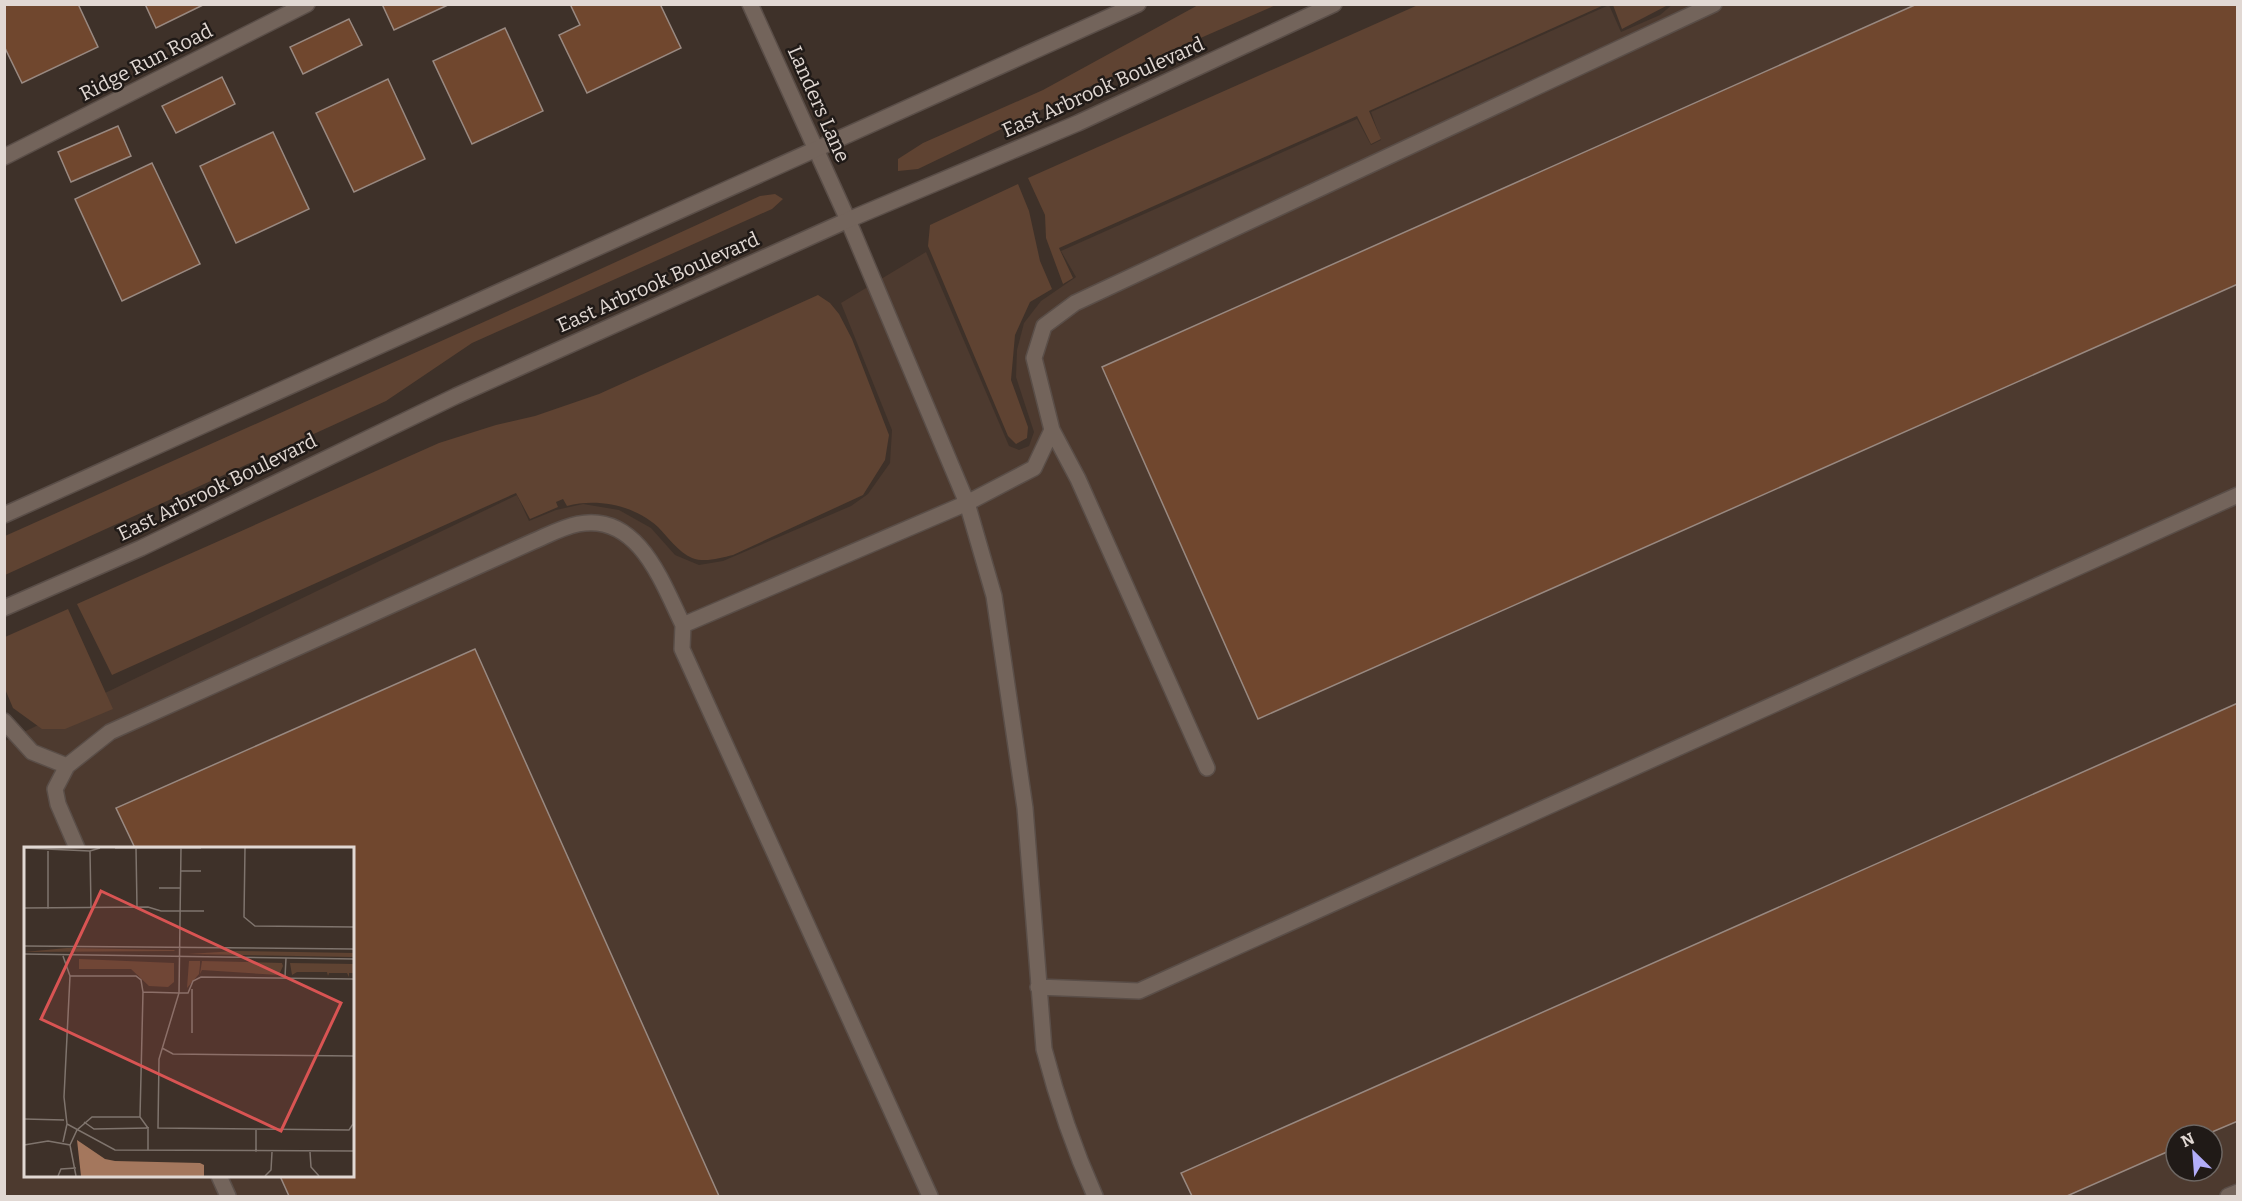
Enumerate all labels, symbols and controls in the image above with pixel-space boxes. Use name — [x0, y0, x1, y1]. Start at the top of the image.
street label: Ridge Run Road — [76, 18, 216, 106]
street label: East Arbrook Boulevard — [998, 32, 1208, 142]
street label: Landers Lane — [783, 42, 855, 166]
street label: East Arbrook Boulevard — [553, 227, 763, 337]
street label: East Arbrook Boulevard — [114, 428, 321, 546]
inset map — [24, 847, 354, 1177]
north arrow — [2164, 1123, 2224, 1183]
text: N — [2178, 1129, 2197, 1151]

